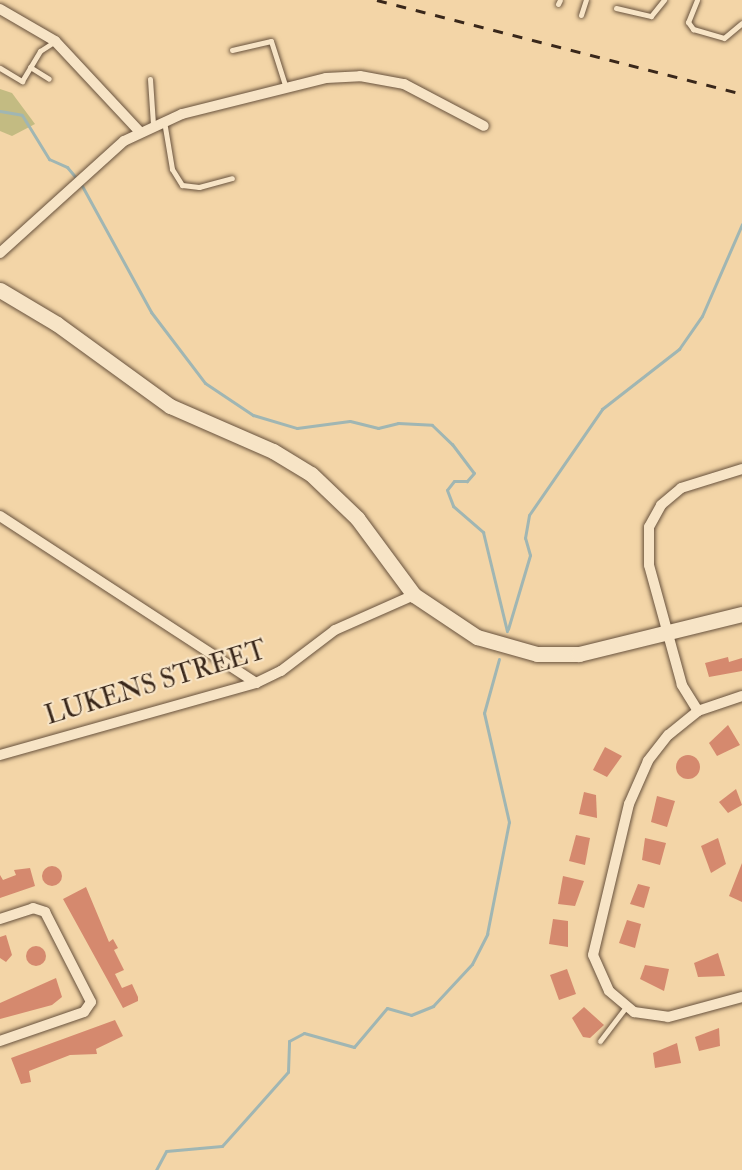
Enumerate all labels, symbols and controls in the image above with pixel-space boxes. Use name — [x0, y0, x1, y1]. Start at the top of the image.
street label: LUKENS STREET — [42, 636, 270, 732]

